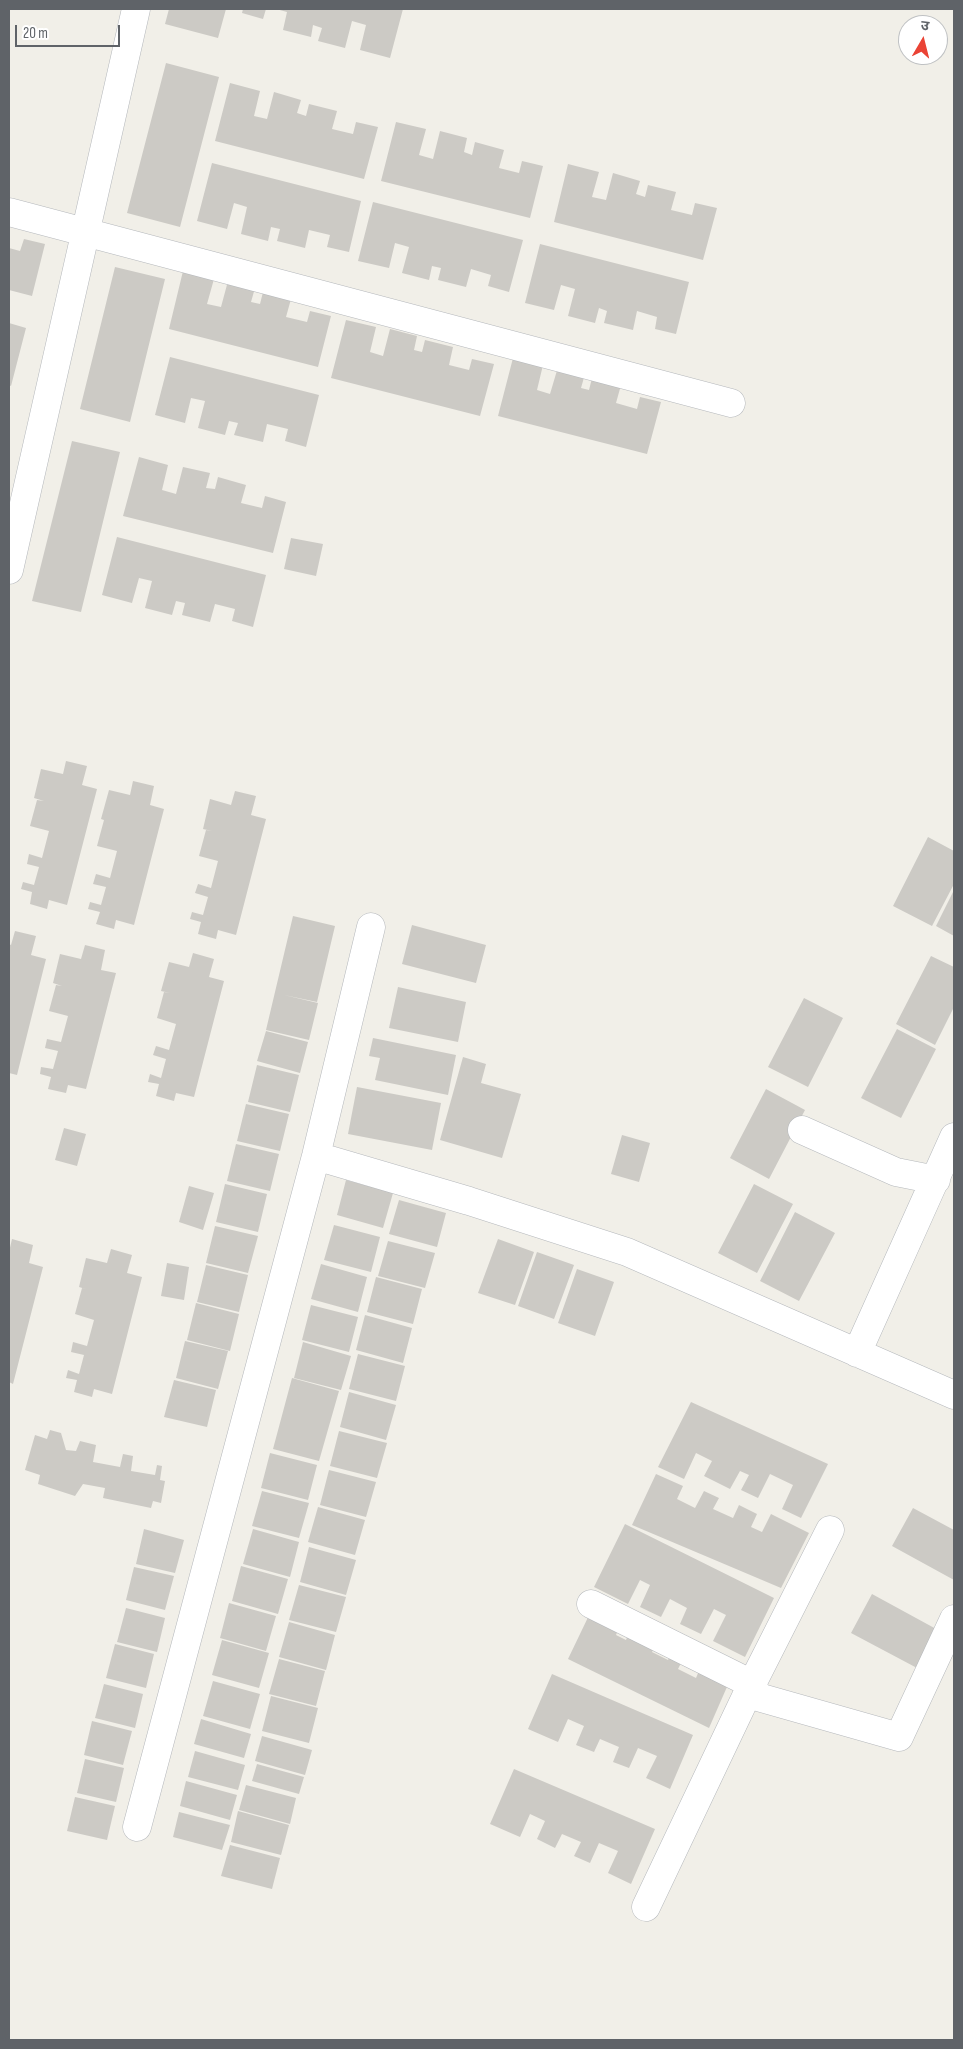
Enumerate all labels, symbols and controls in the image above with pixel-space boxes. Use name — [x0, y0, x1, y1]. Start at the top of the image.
scale bar — [18, 15, 122, 47]
north arrow — [898, 15, 948, 65]
text: उ — [920, 17, 930, 35]
text: 20 m — [23, 24, 48, 43]

